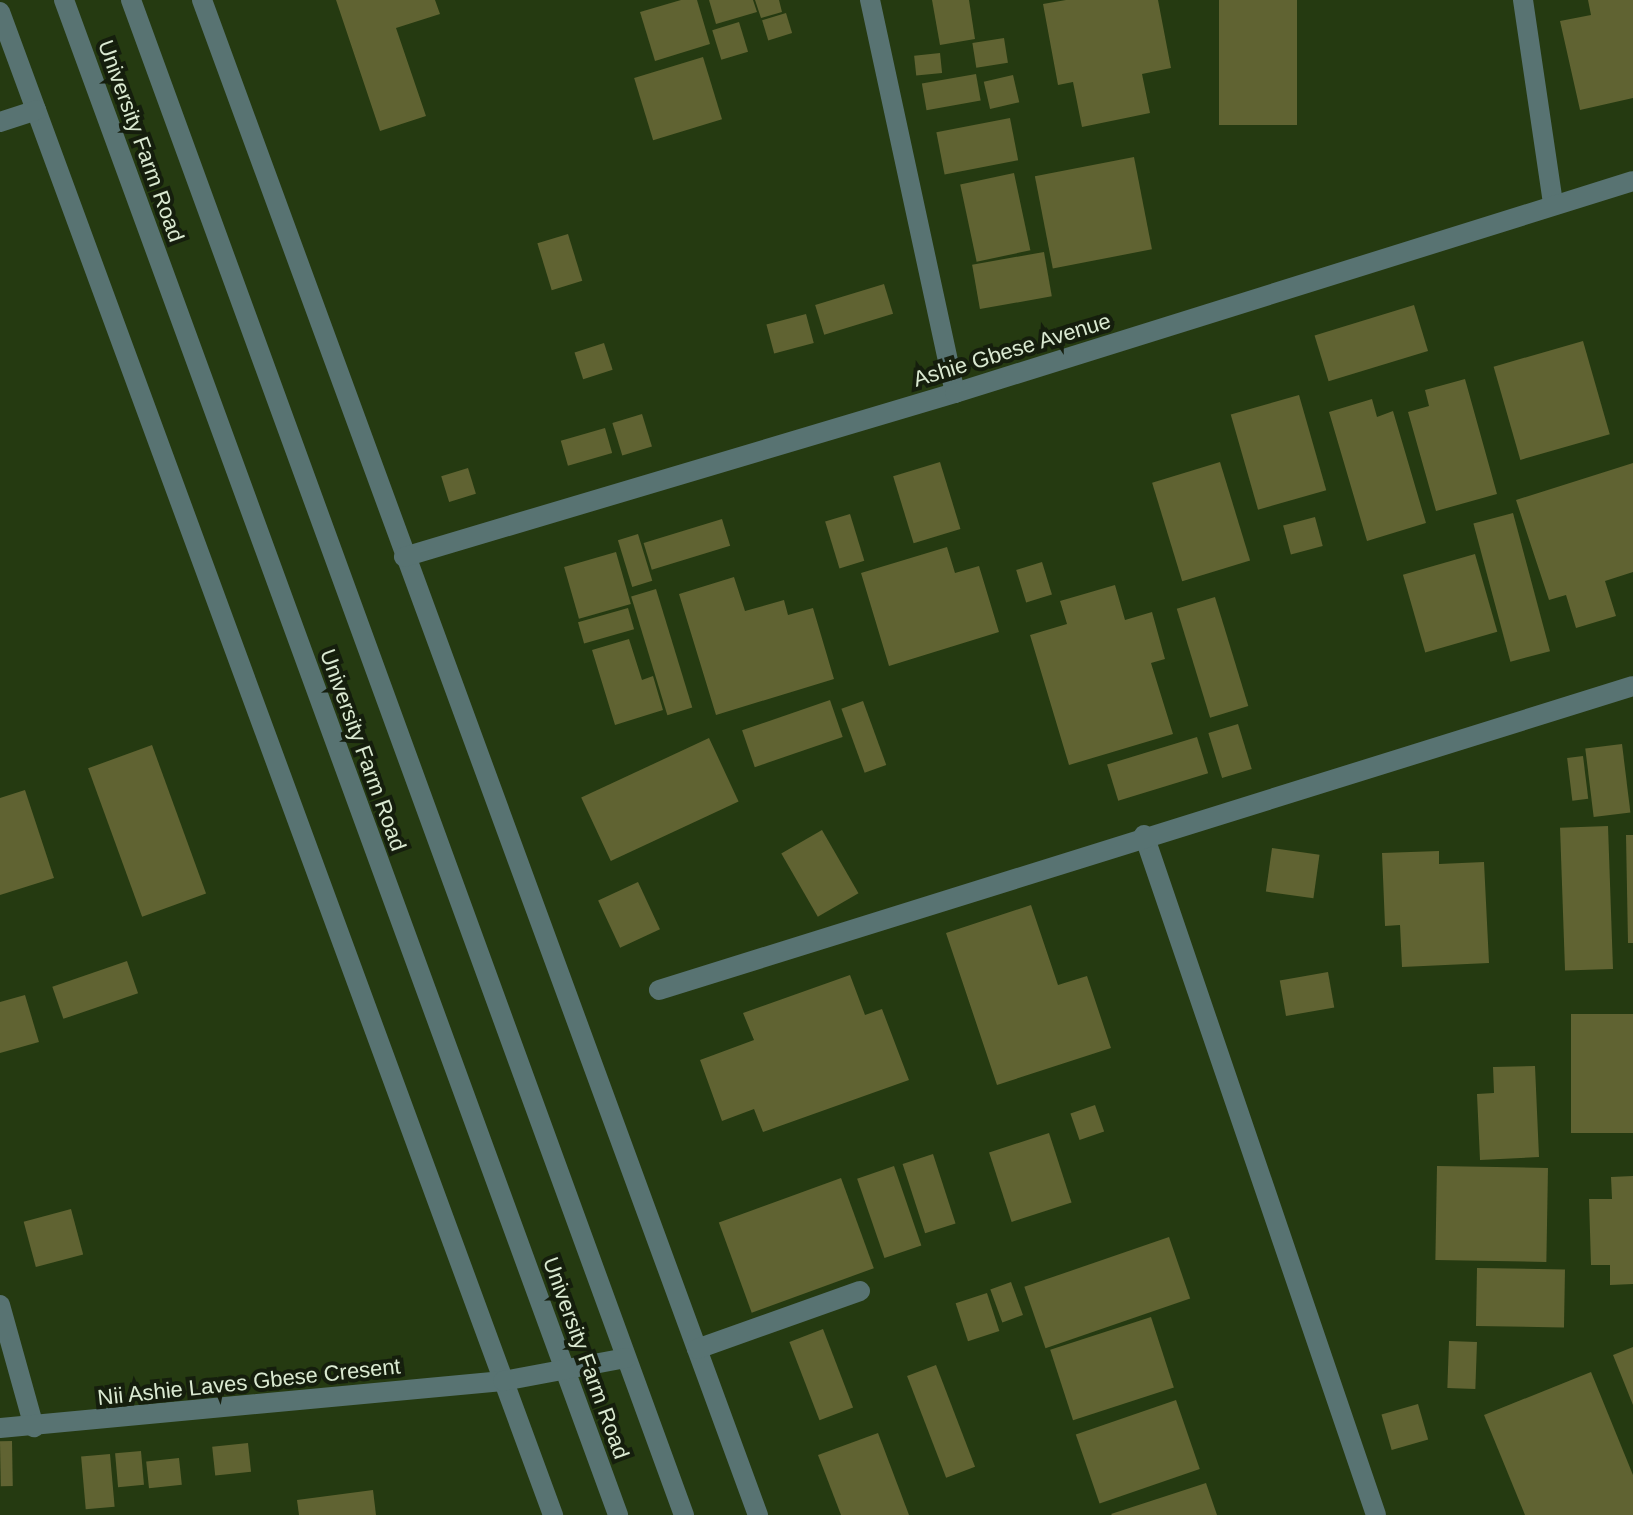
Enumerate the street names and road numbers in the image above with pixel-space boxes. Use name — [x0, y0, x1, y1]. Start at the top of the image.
street label: University Farm Road — [92, 37, 190, 245]
street label: Ashie Gbese Avenue — [910, 307, 1114, 393]
street label: University Farm Road — [314, 646, 412, 854]
street label: University Farm Road — [537, 1254, 635, 1462]
street label: Nii Ashie Laves Gbese Cresent — [96, 1353, 402, 1411]

